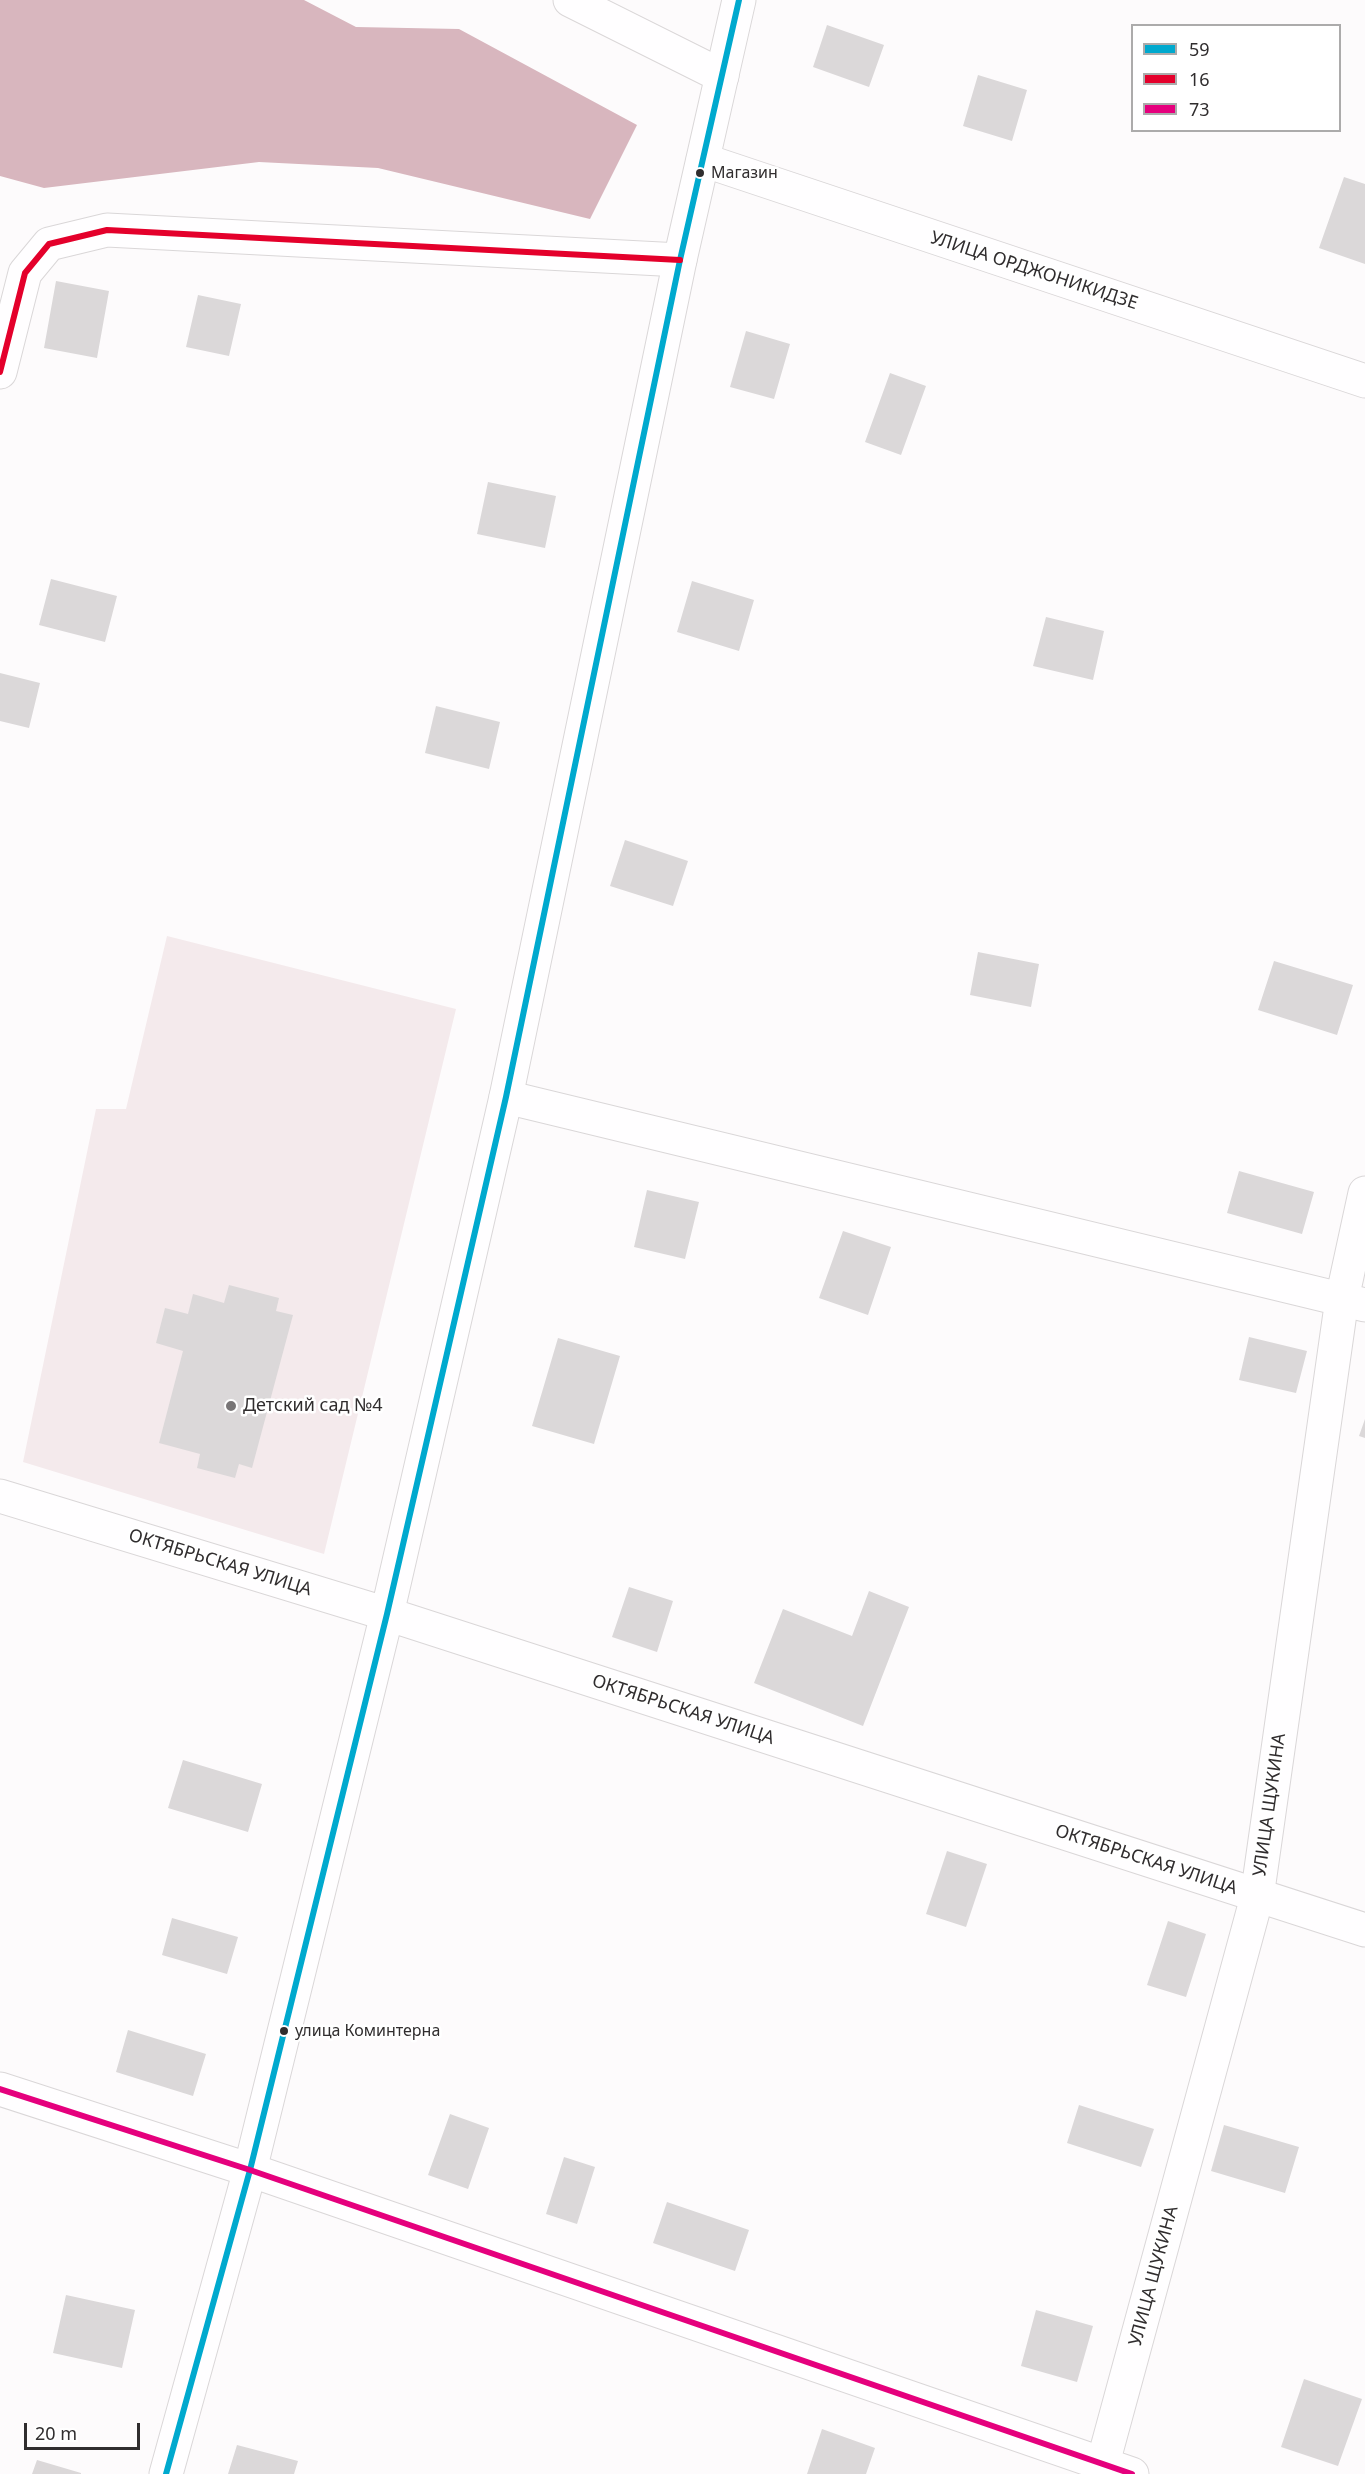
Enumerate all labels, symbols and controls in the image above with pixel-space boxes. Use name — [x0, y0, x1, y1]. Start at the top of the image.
legend — [1131, 24, 1341, 132]
text: 59 — [1189, 37, 1210, 61]
text: 16 — [1189, 67, 1210, 91]
text: 73 — [1189, 97, 1210, 121]
place label: Магазин — [711, 163, 778, 183]
marker: Магазин — [694, 167, 706, 179]
street label: УЛИЦА ОРДЖОНИКИДЗЕ — [928, 227, 1140, 315]
place label: Детский сад №4 — [243, 1395, 383, 1417]
marker: Детский сад №4 — [224, 1399, 238, 1413]
street label: ОКТЯБРЬСКАЯ УЛИЦА — [126, 1525, 314, 1601]
street label: ОКТЯБРЬСКАЯ УЛИЦА — [589, 1670, 777, 1750]
street label: УЛИЦА ЩУКИНА — [1249, 1732, 1291, 1878]
street label: ОКТЯБРЬСКАЯ УЛИЦА — [1052, 1820, 1240, 1900]
place label: улица Коминтерна — [295, 2021, 440, 2041]
marker: улица Коминтерна — [278, 2025, 290, 2037]
street label: УЛИЦА ЩУКИНА — [1125, 2203, 1183, 2349]
scale bar — [27, 2411, 142, 2449]
text: 20 m — [35, 2421, 77, 2445]

